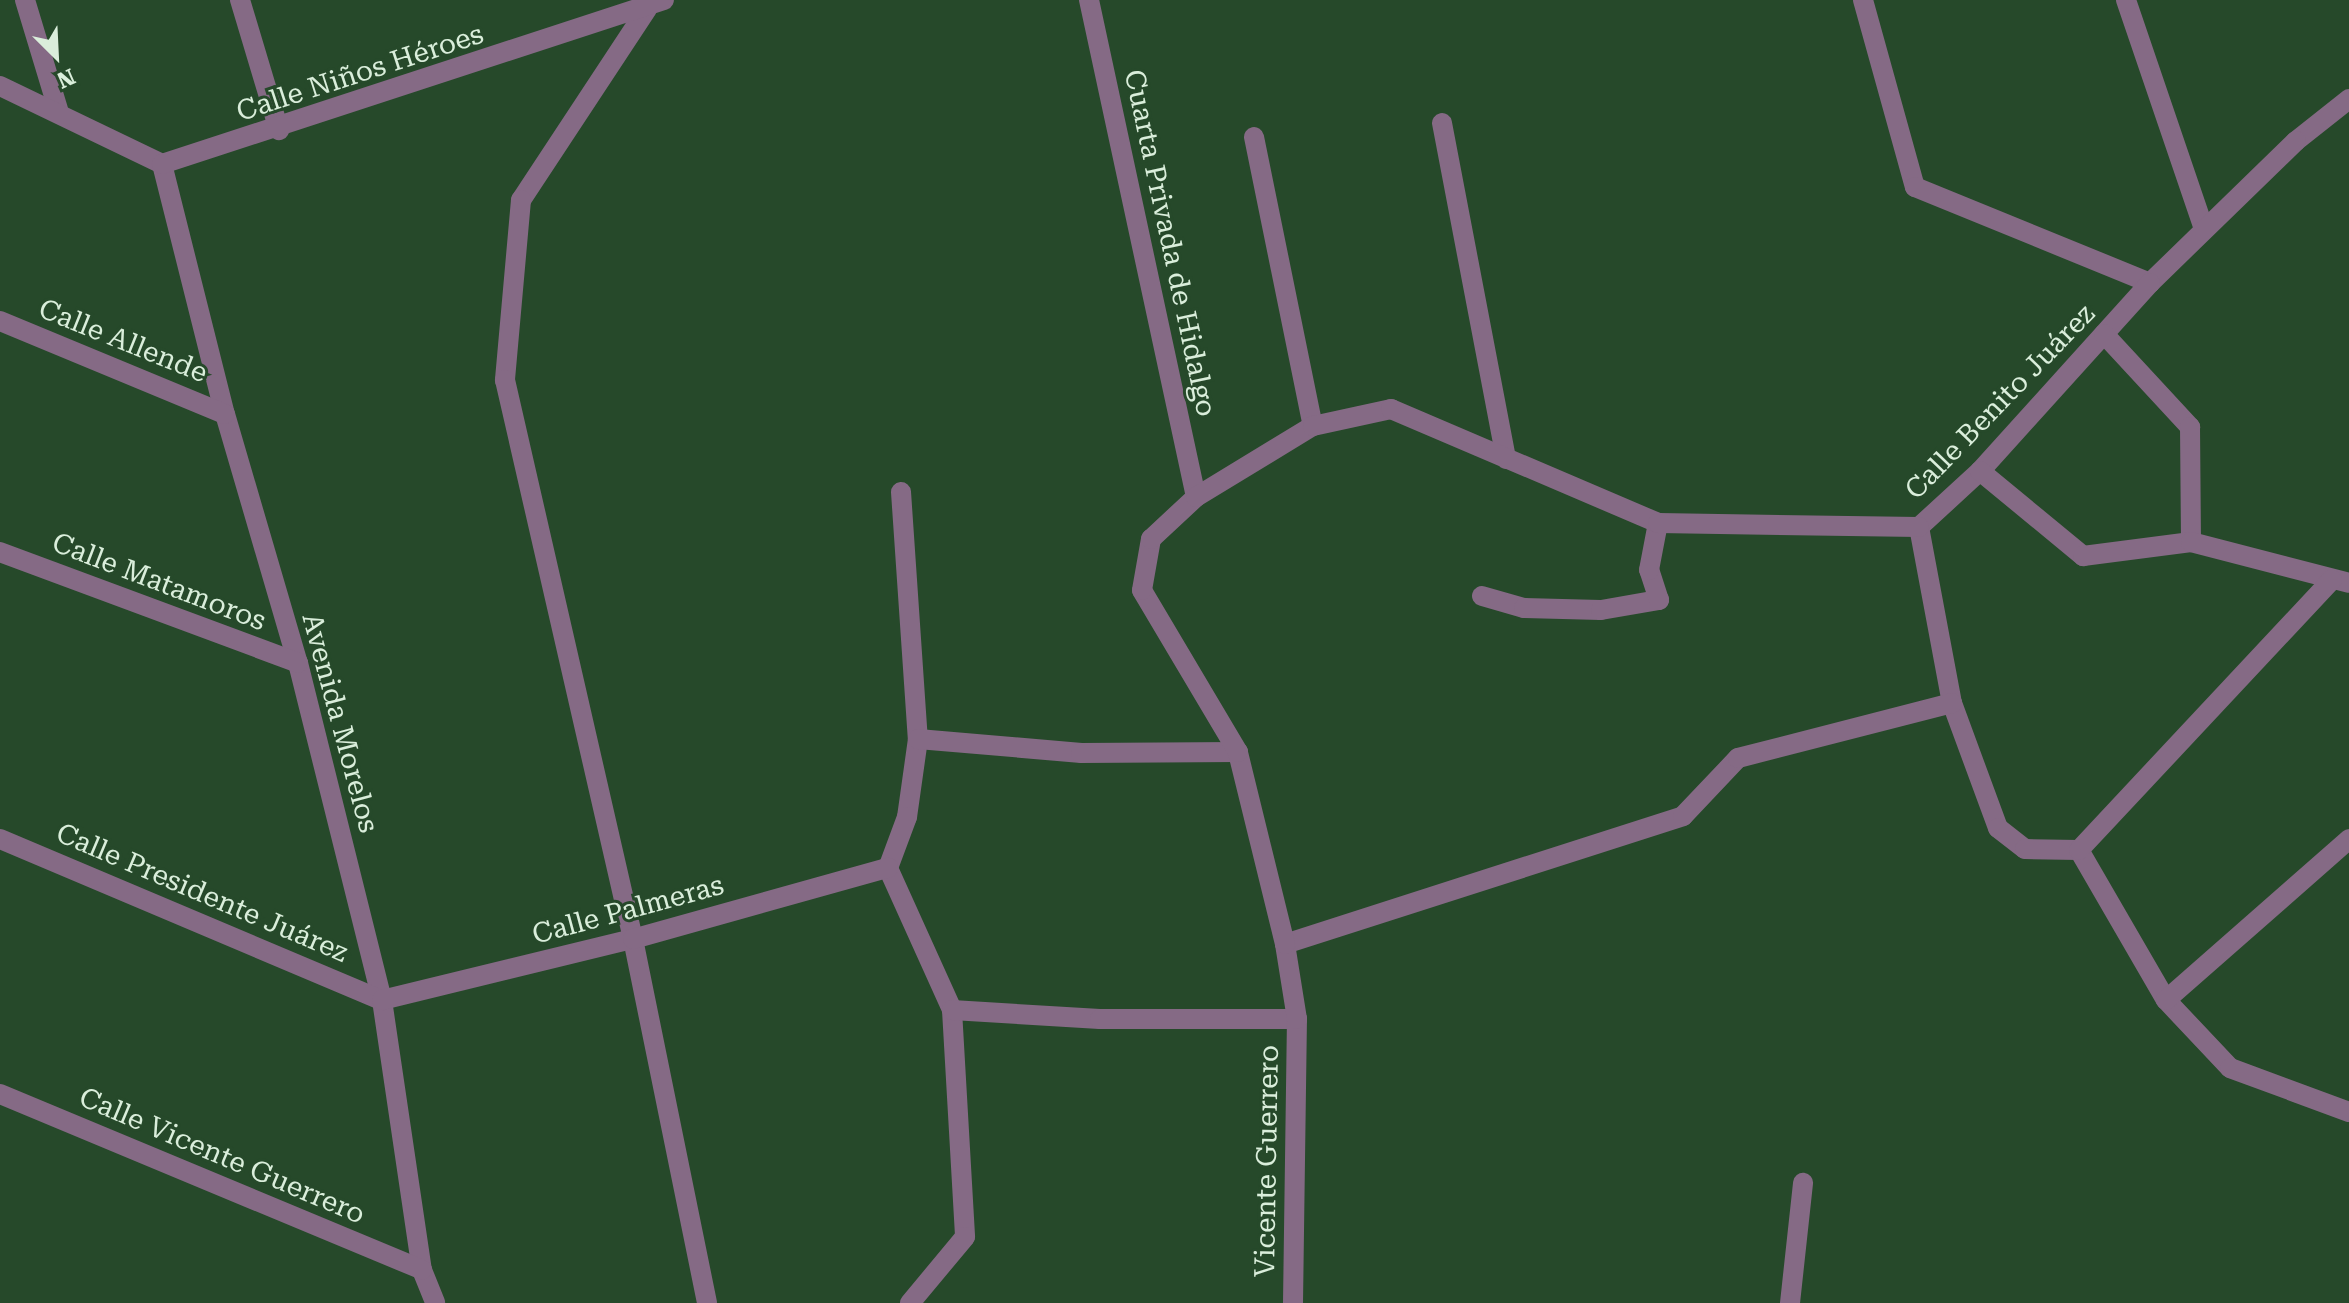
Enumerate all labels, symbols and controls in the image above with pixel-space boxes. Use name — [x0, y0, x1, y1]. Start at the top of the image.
north arrow — [16, 16, 96, 96]
street label: Calle Niños Héroes — [232, 17, 488, 129]
text: N — [53, 64, 79, 93]
street label: Cuarta Privada de Hidalgo — [1117, 67, 1223, 419]
street label: Calle Allende — [34, 292, 212, 390]
street label: Calle Benito Juárez — [1898, 297, 2102, 507]
street label: Calle Matamoros — [47, 526, 271, 638]
street label: Avenida Morelos — [295, 609, 385, 837]
street label: Calle Presidente Juárez — [51, 816, 353, 970]
street label: Calle Palmeras — [529, 868, 727, 952]
street label: Vicente Guerrero — [1248, 1045, 1286, 1277]
street label: Calle Vicente Guerrero — [74, 1081, 370, 1231]

